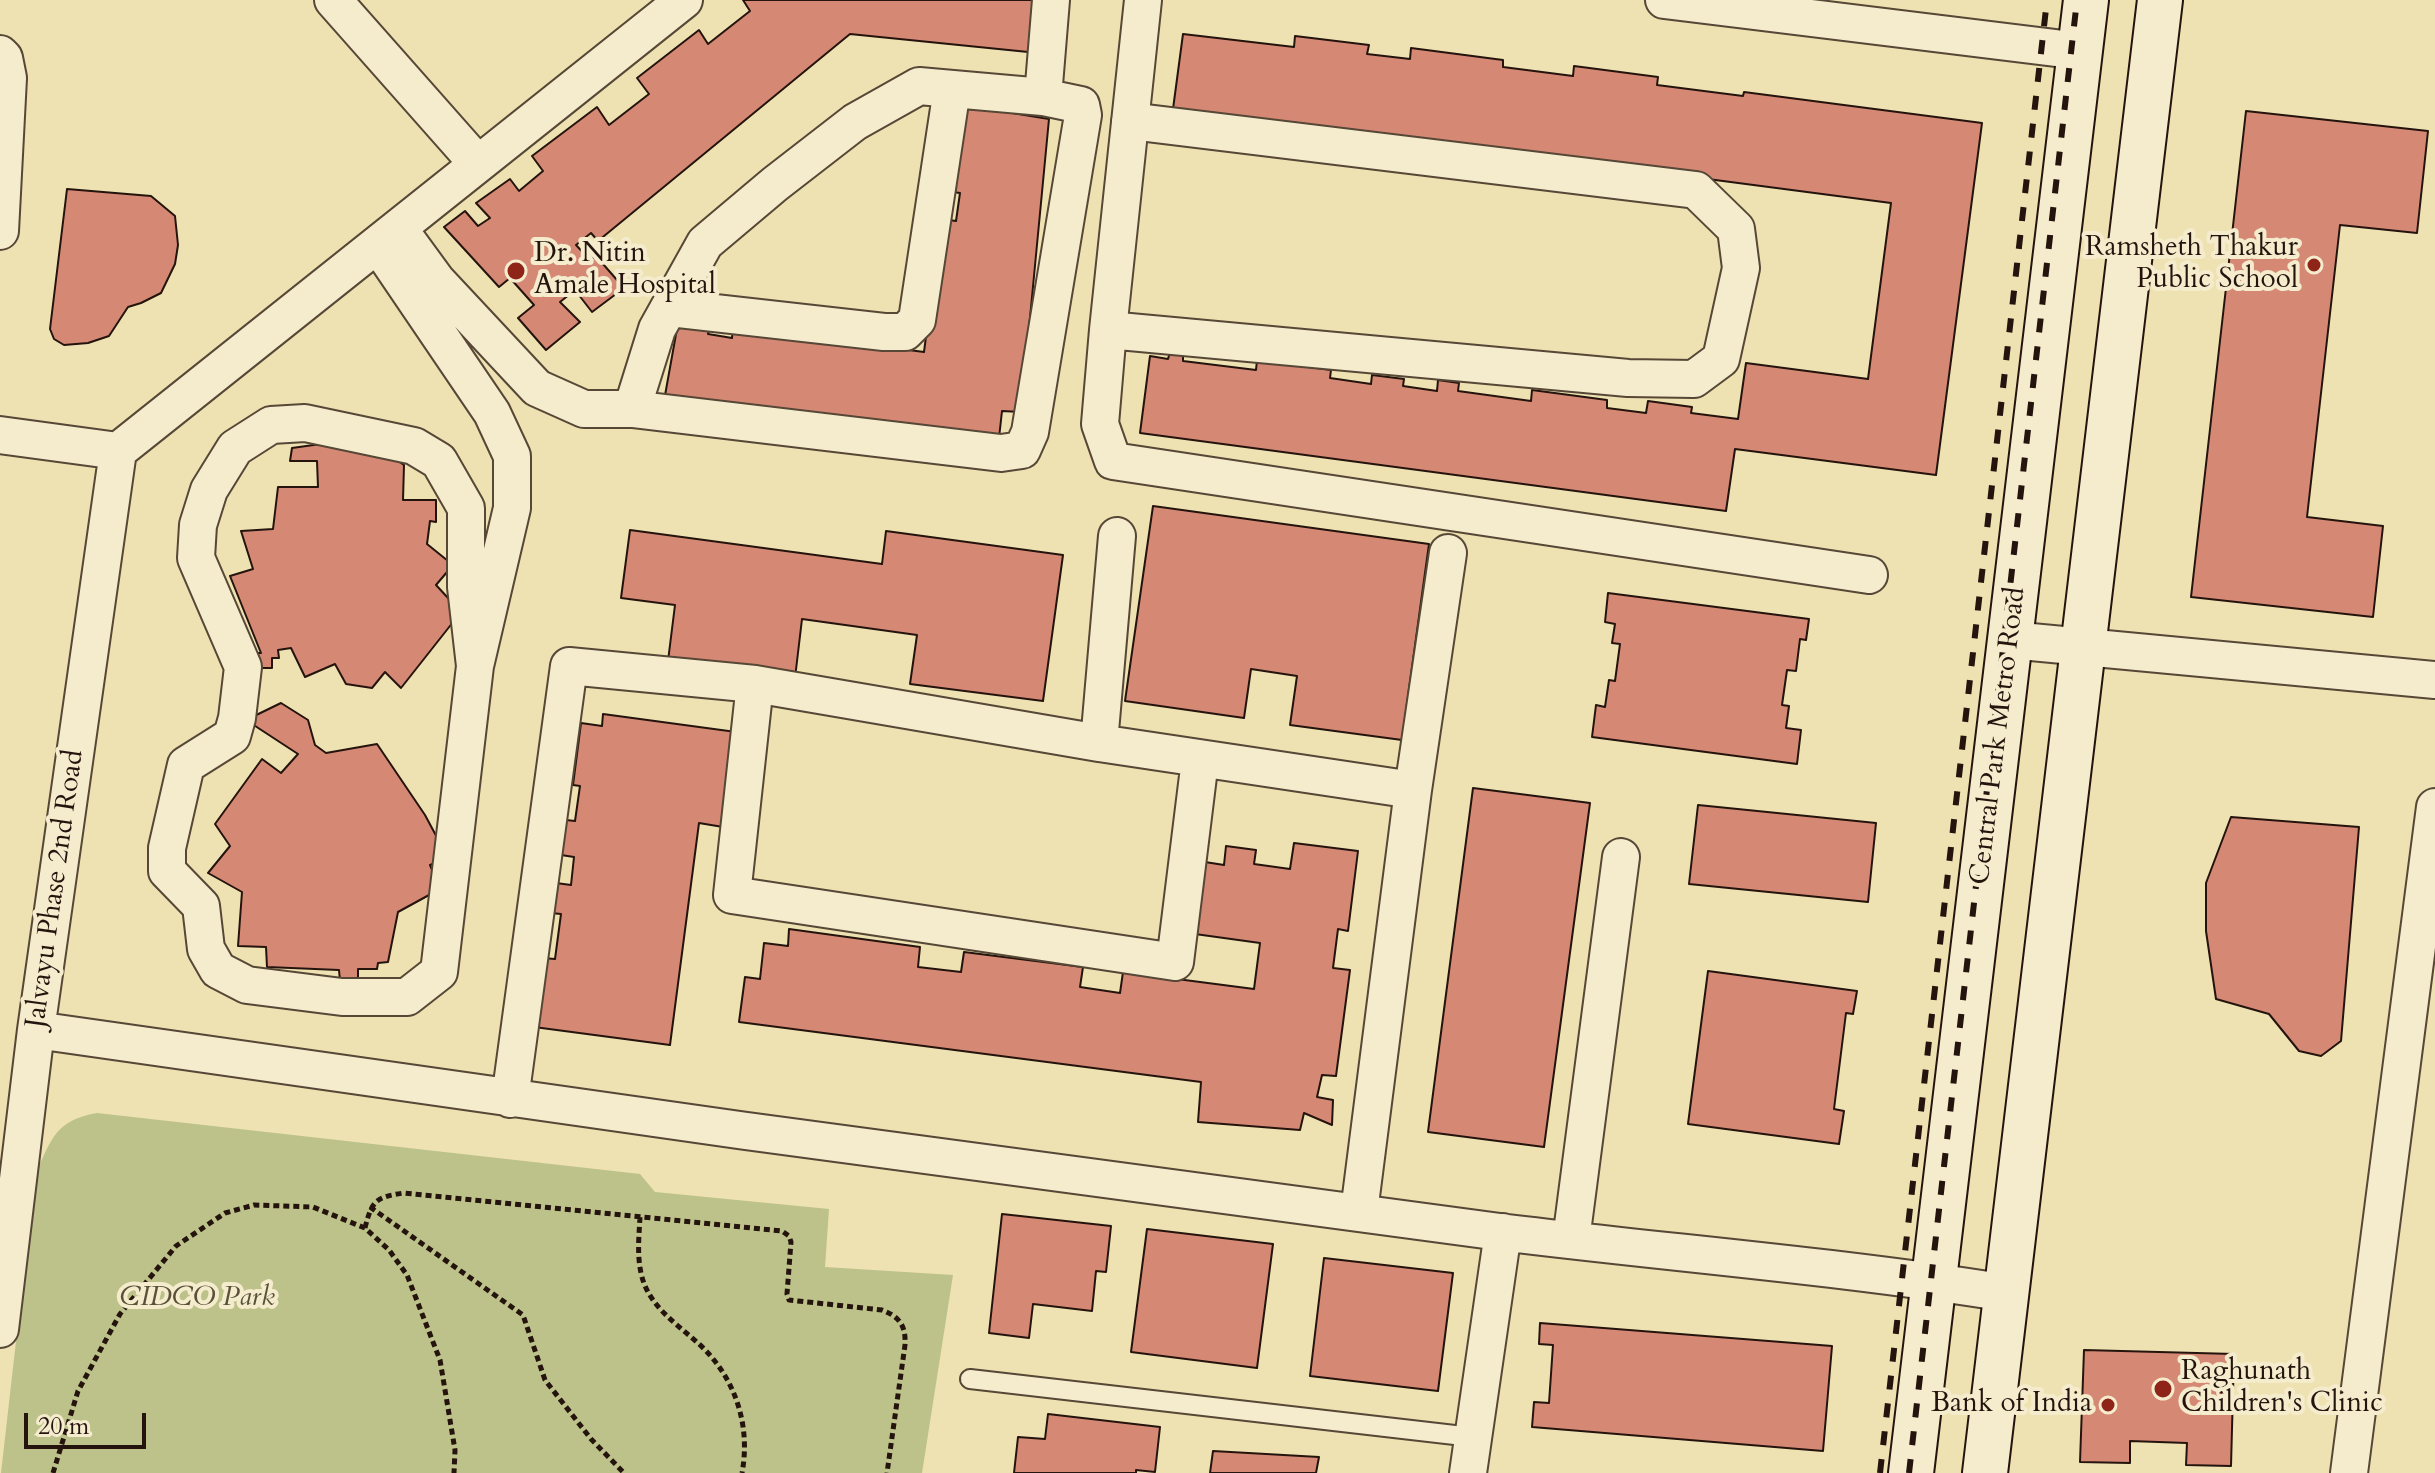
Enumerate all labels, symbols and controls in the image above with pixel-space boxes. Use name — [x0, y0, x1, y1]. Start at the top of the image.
place label: Ramsheth Thakur Public School — [2085, 232, 2298, 298]
place label: Dr. Nitin Amale Hospital — [534, 238, 716, 304]
marker: Ramsheth Thakur Public School — [2305, 256, 2323, 274]
marker: Dr. Nitin Amale Hospital — [505, 260, 527, 282]
street label: Central Park Metro Road — [1964, 585, 2034, 887]
street label: Jalvayu Phase 2nd Road — [20, 748, 92, 1030]
park label: CIDCO Park — [119, 1282, 275, 1316]
place label: Raghunath Children's Clinic — [2181, 1356, 2383, 1422]
marker: Raghunath Children's Clinic — [2152, 1378, 2174, 1400]
place label: Bank of India — [1931, 1388, 2092, 1422]
marker: Bank of India — [2099, 1396, 2117, 1414]
scale bar — [28, 1397, 150, 1447]
text: 20 m — [38, 1410, 89, 1443]

